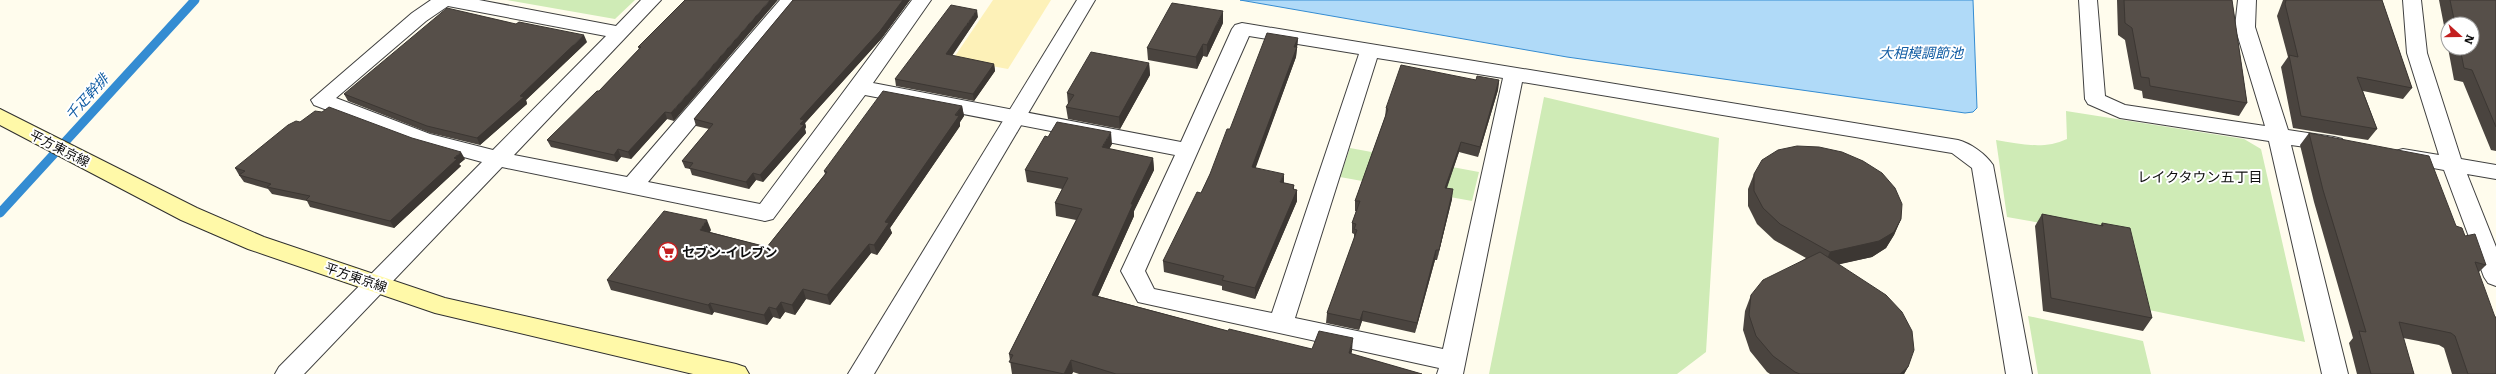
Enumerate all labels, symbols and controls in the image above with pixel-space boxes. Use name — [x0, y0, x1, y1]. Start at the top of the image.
north arrow — [2440, 16, 2480, 56]
text: N — [2461, 33, 2479, 47]
water label: 大相模調節池 — [1879, 42, 1965, 62]
water label: 千疋幹排 — [60, 67, 114, 124]
street label: 平方東京線 — [27, 124, 94, 171]
district label: レイクタウン五丁目 — [2137, 166, 2263, 186]
supermarket icon: セブン-イレブン — [657, 241, 679, 263]
place label: セブン-イレブン — [682, 242, 777, 261]
street label: 平方東京線 — [322, 257, 390, 296]

